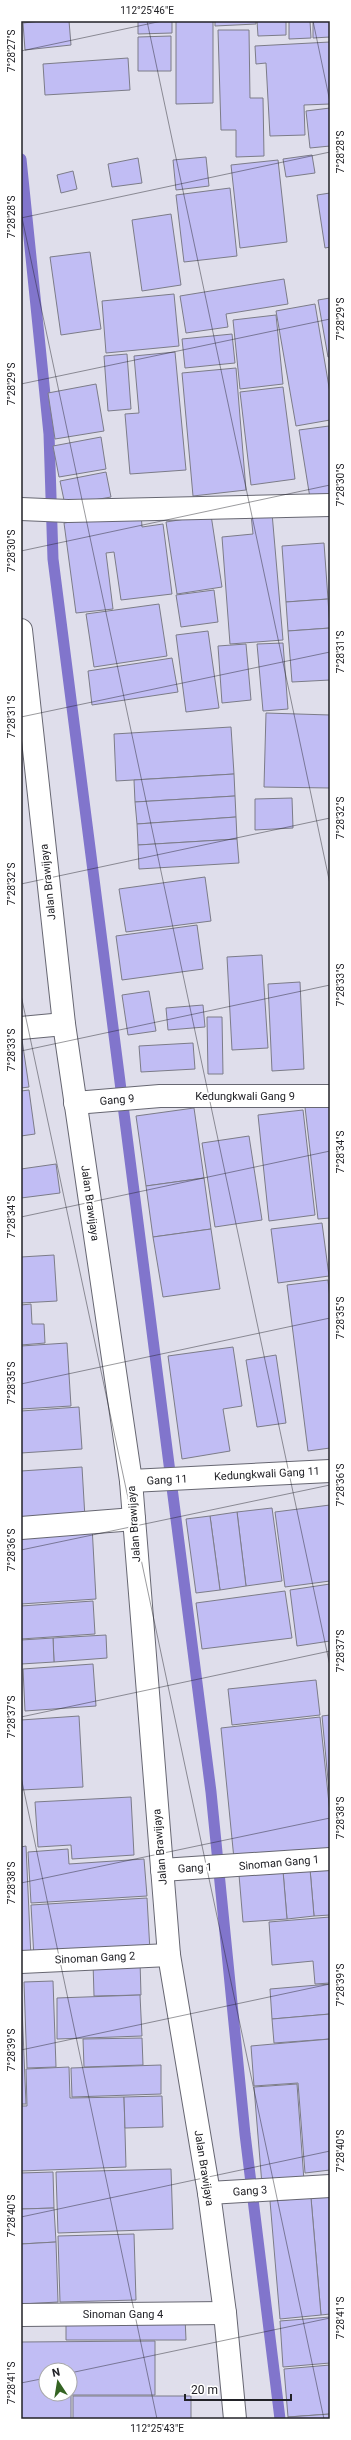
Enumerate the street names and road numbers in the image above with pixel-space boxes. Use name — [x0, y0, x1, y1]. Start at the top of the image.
street label: Jalan Brawijaya — [38, 843, 58, 921]
street label: Kedungkwali Gang 9 — [195, 1090, 295, 1103]
street label: Gang 9 — [99, 1092, 135, 1108]
street label: Jalan Brawijaya — [78, 1164, 102, 1242]
street label: Kedungkwali Gang 11 — [214, 1465, 320, 1483]
street label: Gang 11 — [146, 1472, 188, 1488]
street label: Jalan Brawijaya — [125, 1485, 143, 1563]
street label: Jalan Brawijaya — [150, 1808, 170, 1886]
street label: Sinoman Gang 1 — [238, 1853, 320, 1873]
street label: Gang 1 — [177, 1861, 213, 1875]
street label: Sinoman Gang 2 — [54, 1949, 136, 1967]
street label: Jalan Brawijaya — [192, 2129, 216, 2207]
street label: Gang 3 — [232, 2183, 268, 2199]
street label: Sinoman Gang 4 — [83, 2308, 163, 2321]

